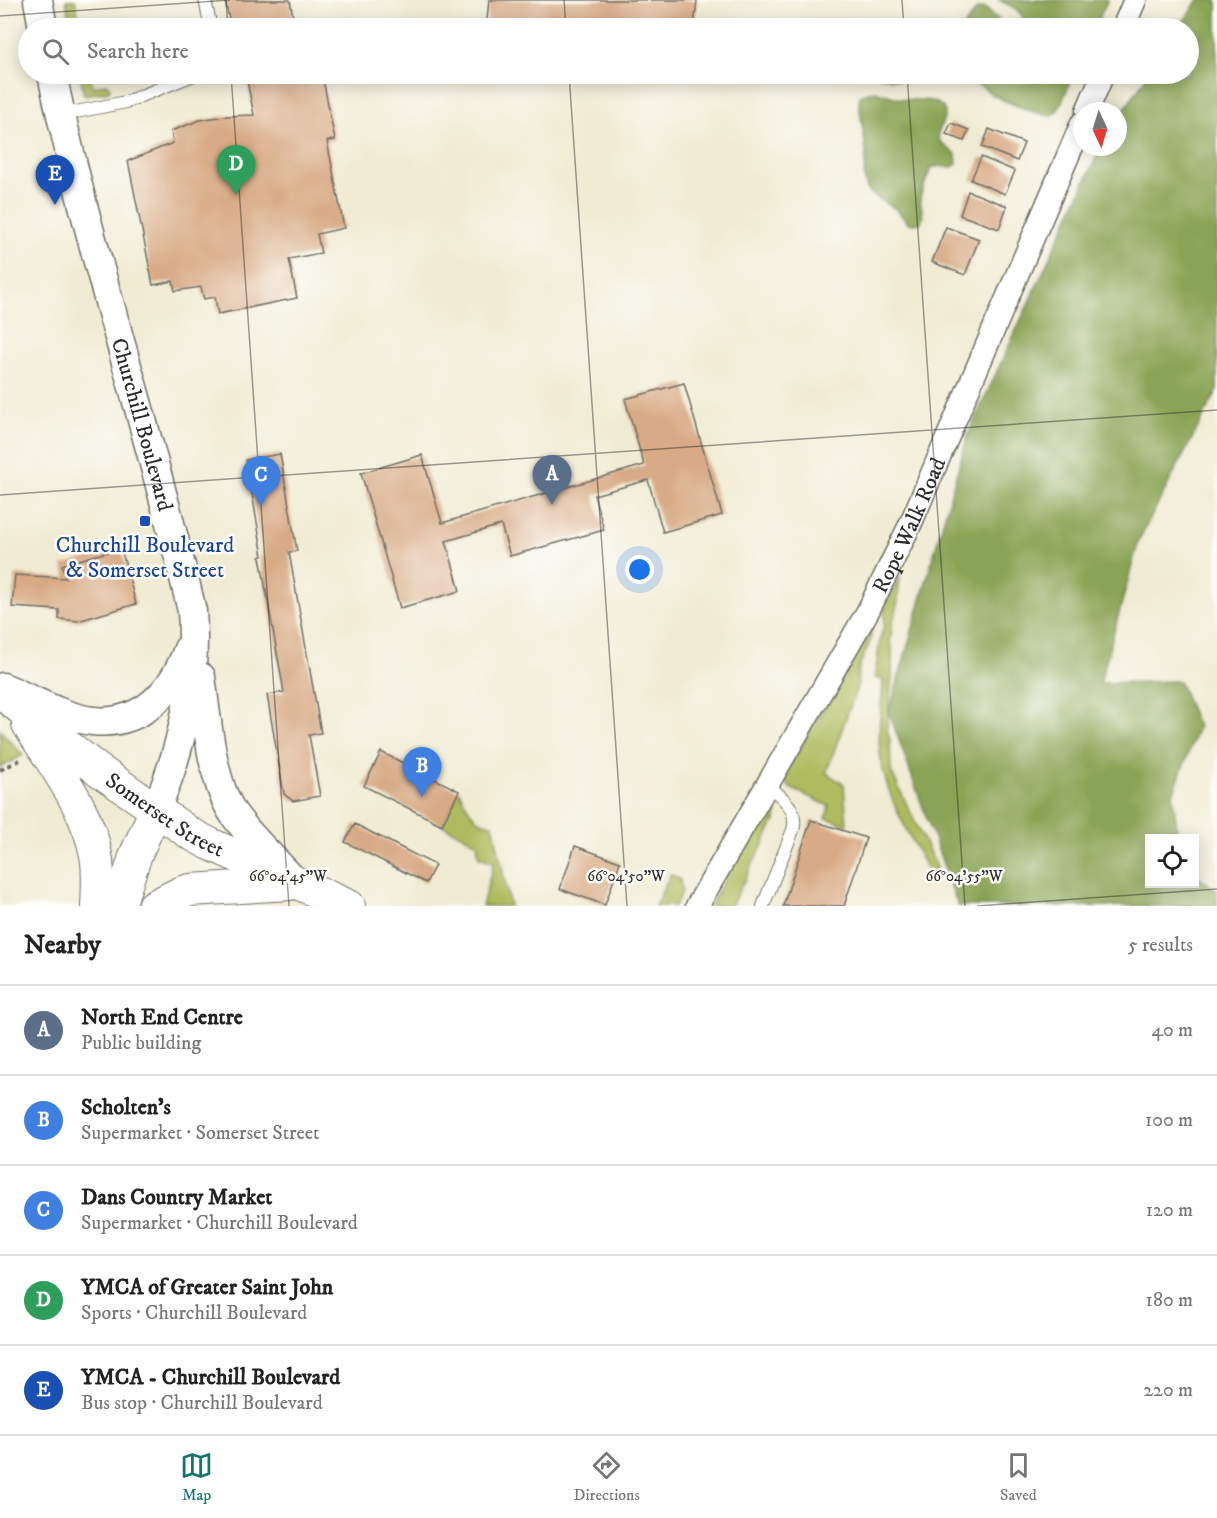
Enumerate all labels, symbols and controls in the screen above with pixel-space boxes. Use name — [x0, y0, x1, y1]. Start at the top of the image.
search box — [18, 18, 1199, 84]
icon: search — [39, 35, 72, 68]
text: Search here — [87, 38, 189, 65]
north arrow — [1073, 102, 1127, 156]
pin: D — [216, 146, 256, 195]
pin: E — [36, 156, 74, 205]
street label: Churchill Boulevard — [105, 335, 178, 514]
street label: Rope Walk Road — [867, 454, 952, 598]
pin: C — [242, 456, 280, 506]
pin: A — [532, 456, 572, 505]
marker: Churchill Boulevard & Somerset Street — [138, 514, 152, 528]
place label: Churchill Boulevard & Somerset Street — [56, 532, 234, 584]
your location — [625, 555, 654, 584]
pin: B — [402, 748, 442, 797]
street label: Somerset Street — [100, 767, 228, 864]
map controls — [1145, 834, 1199, 888]
button: locate — [1145, 834, 1199, 888]
text: 66°04'45"W — [249, 867, 327, 886]
text: 66°04'50"W — [587, 867, 665, 886]
text: 66°04'55"W — [926, 867, 1003, 886]
text: Nearby — [24, 929, 101, 962]
text: 5 results — [1128, 933, 1193, 958]
text: North End Centre — [81, 1004, 243, 1031]
text: A — [37, 1018, 50, 1043]
text: 40 m — [1151, 1018, 1193, 1043]
text: Public building — [81, 1031, 201, 1056]
text: Scholten's — [81, 1094, 171, 1121]
text: B — [37, 1108, 50, 1133]
text: 100 m — [1145, 1108, 1193, 1133]
text: Supermarket · Somerset Street — [81, 1121, 319, 1146]
text: Dans Country Market — [81, 1184, 272, 1211]
text: C — [37, 1198, 50, 1223]
text: 120 m — [1146, 1198, 1193, 1223]
text: Supermarket · Churchill Boulevard — [81, 1211, 358, 1236]
text: YMCA of Greater Saint John — [81, 1274, 333, 1301]
text: D — [36, 1288, 51, 1313]
text: 180 m — [1146, 1288, 1193, 1313]
text: Sports · Churchill Boulevard — [81, 1301, 307, 1326]
text: YMCA - Churchill Boulevard — [81, 1364, 340, 1391]
text: E — [36, 1378, 51, 1403]
text: 220 m — [1143, 1378, 1193, 1403]
text: Bus stop · Churchill Boulevard — [81, 1391, 323, 1416]
tab: Map — [180, 1449, 213, 1505]
tab: Directions — [573, 1449, 640, 1505]
tab: Saved — [1000, 1449, 1037, 1505]

